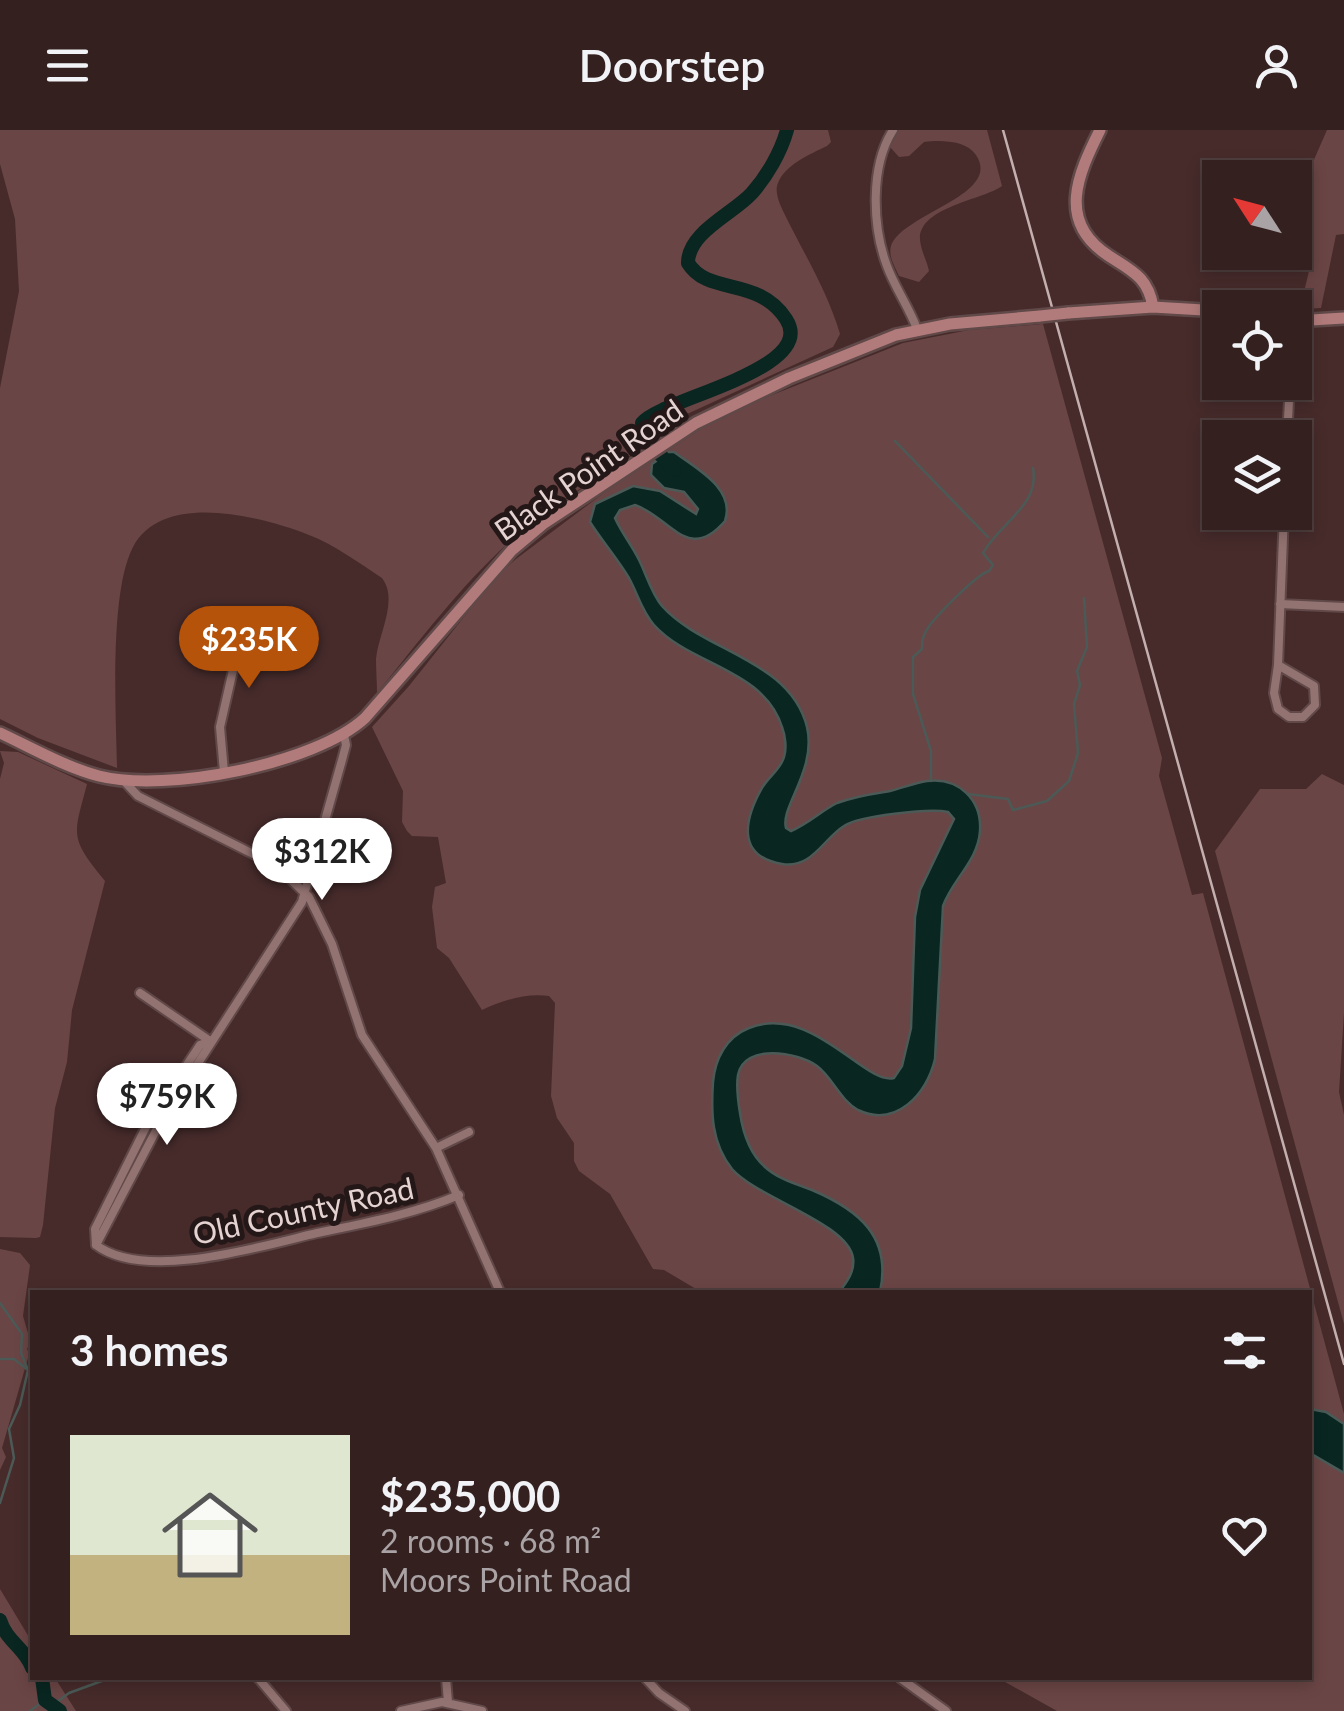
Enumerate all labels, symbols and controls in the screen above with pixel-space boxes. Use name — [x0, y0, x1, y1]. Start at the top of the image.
icon: menu — [40, 38, 95, 93]
text: Doorstep — [578, 38, 766, 92]
icon: person — [1249, 38, 1304, 93]
north arrow — [1202, 160, 1312, 270]
map controls — [1202, 160, 1312, 530]
button: locate — [1202, 290, 1312, 400]
street label: Black Point Road — [487, 391, 689, 547]
button: layers — [1202, 420, 1312, 530]
pin: $235K — [179, 606, 319, 691]
text: $235K — [201, 619, 297, 658]
pin: $312K — [252, 818, 392, 903]
text: $312K — [274, 831, 370, 870]
pin: $759K — [97, 1063, 237, 1148]
text: $759K — [119, 1076, 215, 1115]
street label: Old County Road — [189, 1169, 417, 1251]
icon: filters — [1217, 1323, 1272, 1378]
text: 3 homes — [70, 1325, 228, 1375]
text: $235,000 — [380, 1471, 560, 1521]
icon: home — [150, 1475, 270, 1595]
icon: heart — [1217, 1508, 1272, 1563]
text: 2 rooms · 68 m² — [380, 1521, 601, 1560]
text: Moors Point Road — [380, 1560, 632, 1599]

